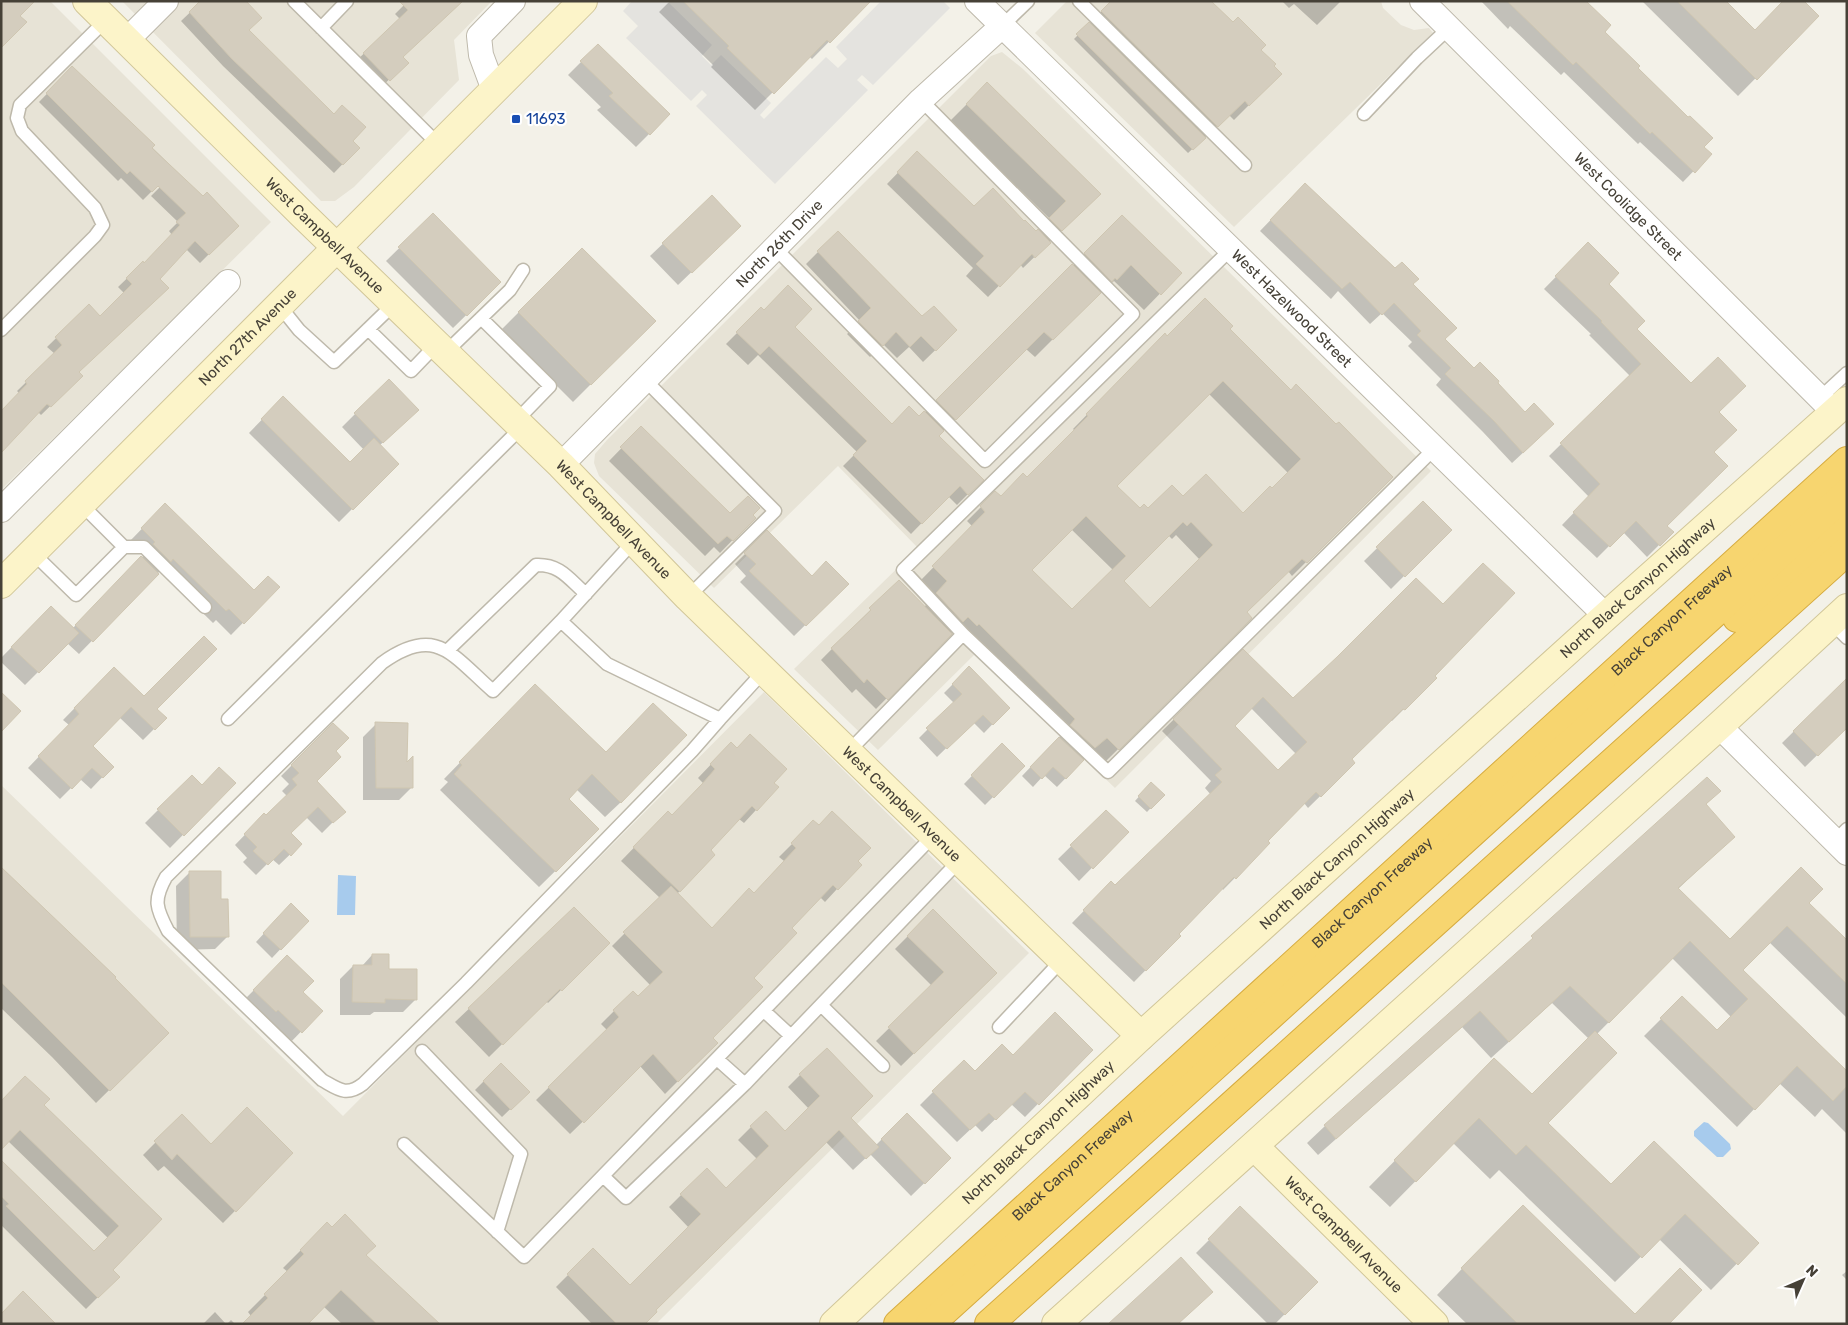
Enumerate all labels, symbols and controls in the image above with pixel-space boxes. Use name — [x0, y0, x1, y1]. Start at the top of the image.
place label: 11693 — [526, 110, 566, 128]
marker: 11693 — [510, 113, 522, 125]
street label: West Coolidge Street — [1570, 149, 1686, 264]
street label: West Campbell Avenue — [262, 174, 388, 297]
street label: North 26th Drive — [732, 196, 827, 291]
street label: West Hazelwood Street — [1228, 246, 1356, 371]
street label: North 27th Avenue — [195, 284, 300, 390]
street label: West Campbell Avenue — [552, 456, 675, 583]
street label: North Black Canyon Highway — [1556, 514, 1719, 662]
street label: Black Canyon Freeway — [1608, 561, 1736, 680]
street label: West Campbell Avenue — [839, 742, 965, 866]
street label: North Black Canyon Highway — [1256, 785, 1418, 933]
street label: Black Canyon Freeway — [1308, 833, 1436, 952]
street label: North Black Canyon Highway — [958, 1057, 1118, 1208]
street label: Black Canyon Freeway — [1008, 1106, 1137, 1225]
street label: West Campbell Avenue — [1281, 1173, 1406, 1297]
north arrow — [1778, 1255, 1828, 1305]
text: N — [1802, 1262, 1821, 1281]

